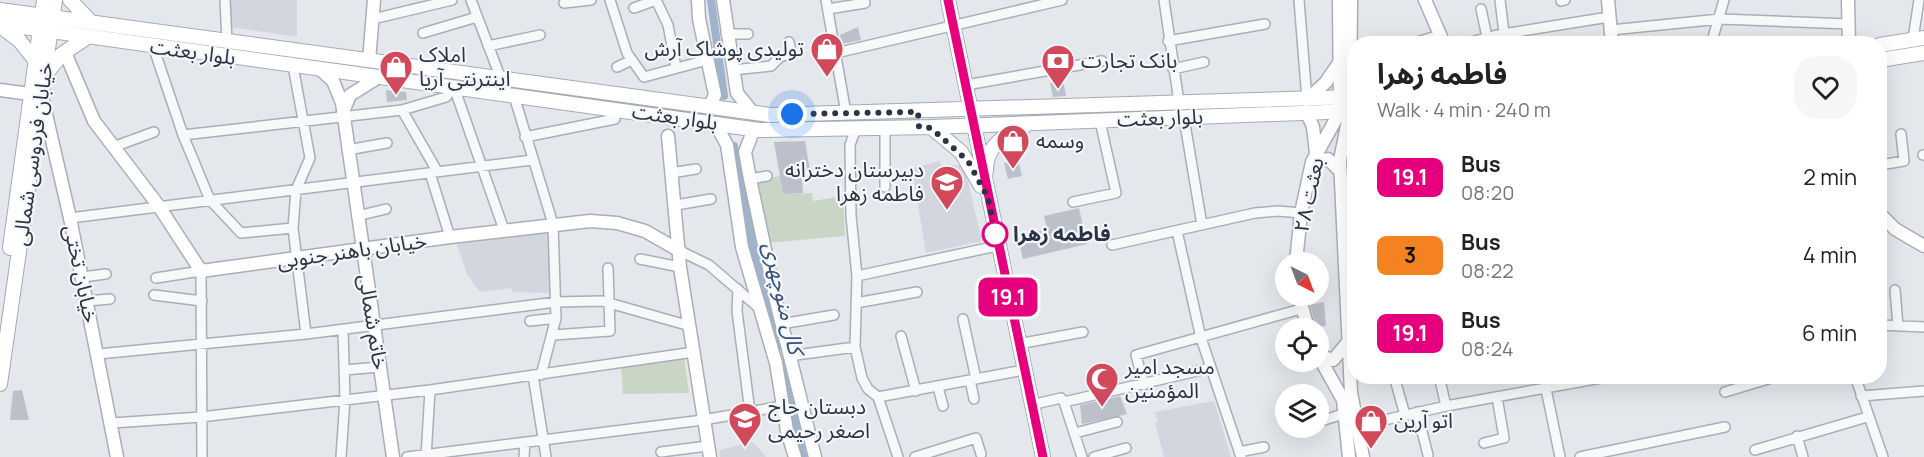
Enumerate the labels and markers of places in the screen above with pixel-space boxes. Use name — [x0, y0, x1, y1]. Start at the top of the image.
shop icon: تولیدی پوشاک آرش — [809, 31, 845, 78]
place label: تولیدی پوشاک آرش — [644, 34, 804, 62]
place label: املاک اینترنتی آریا — [419, 40, 511, 92]
bank icon: بانک تجارت — [1040, 43, 1076, 90]
place label: بانک تجارت — [1081, 46, 1177, 74]
shop icon: املاک اینترنتی آریا — [378, 49, 414, 96]
shop icon: وسمه — [995, 123, 1031, 170]
place label: وسمه — [1036, 126, 1084, 154]
place label: دبیرستان دخترانه فاطمه زهرا — [785, 155, 924, 207]
school or university icon: دبیرستان دخترانه فاطمه زهرا — [929, 164, 965, 211]
place label: فاطمه زهرا — [1013, 219, 1111, 247]
marker: فاطمه زهرا — [982, 221, 1008, 247]
place label: مسجد امیر المؤمنین — [1124, 352, 1215, 404]
mosque icon: مسجد امیر المؤمنین — [1084, 361, 1120, 408]
place label: دبستان حاج اصغر رحیمی — [768, 392, 870, 444]
school or university icon: دبستان حاج اصغر رحیمی — [727, 401, 763, 448]
shop icon: اتو آرین — [1353, 403, 1389, 450]
place label: اتو آرین — [1394, 406, 1453, 434]

